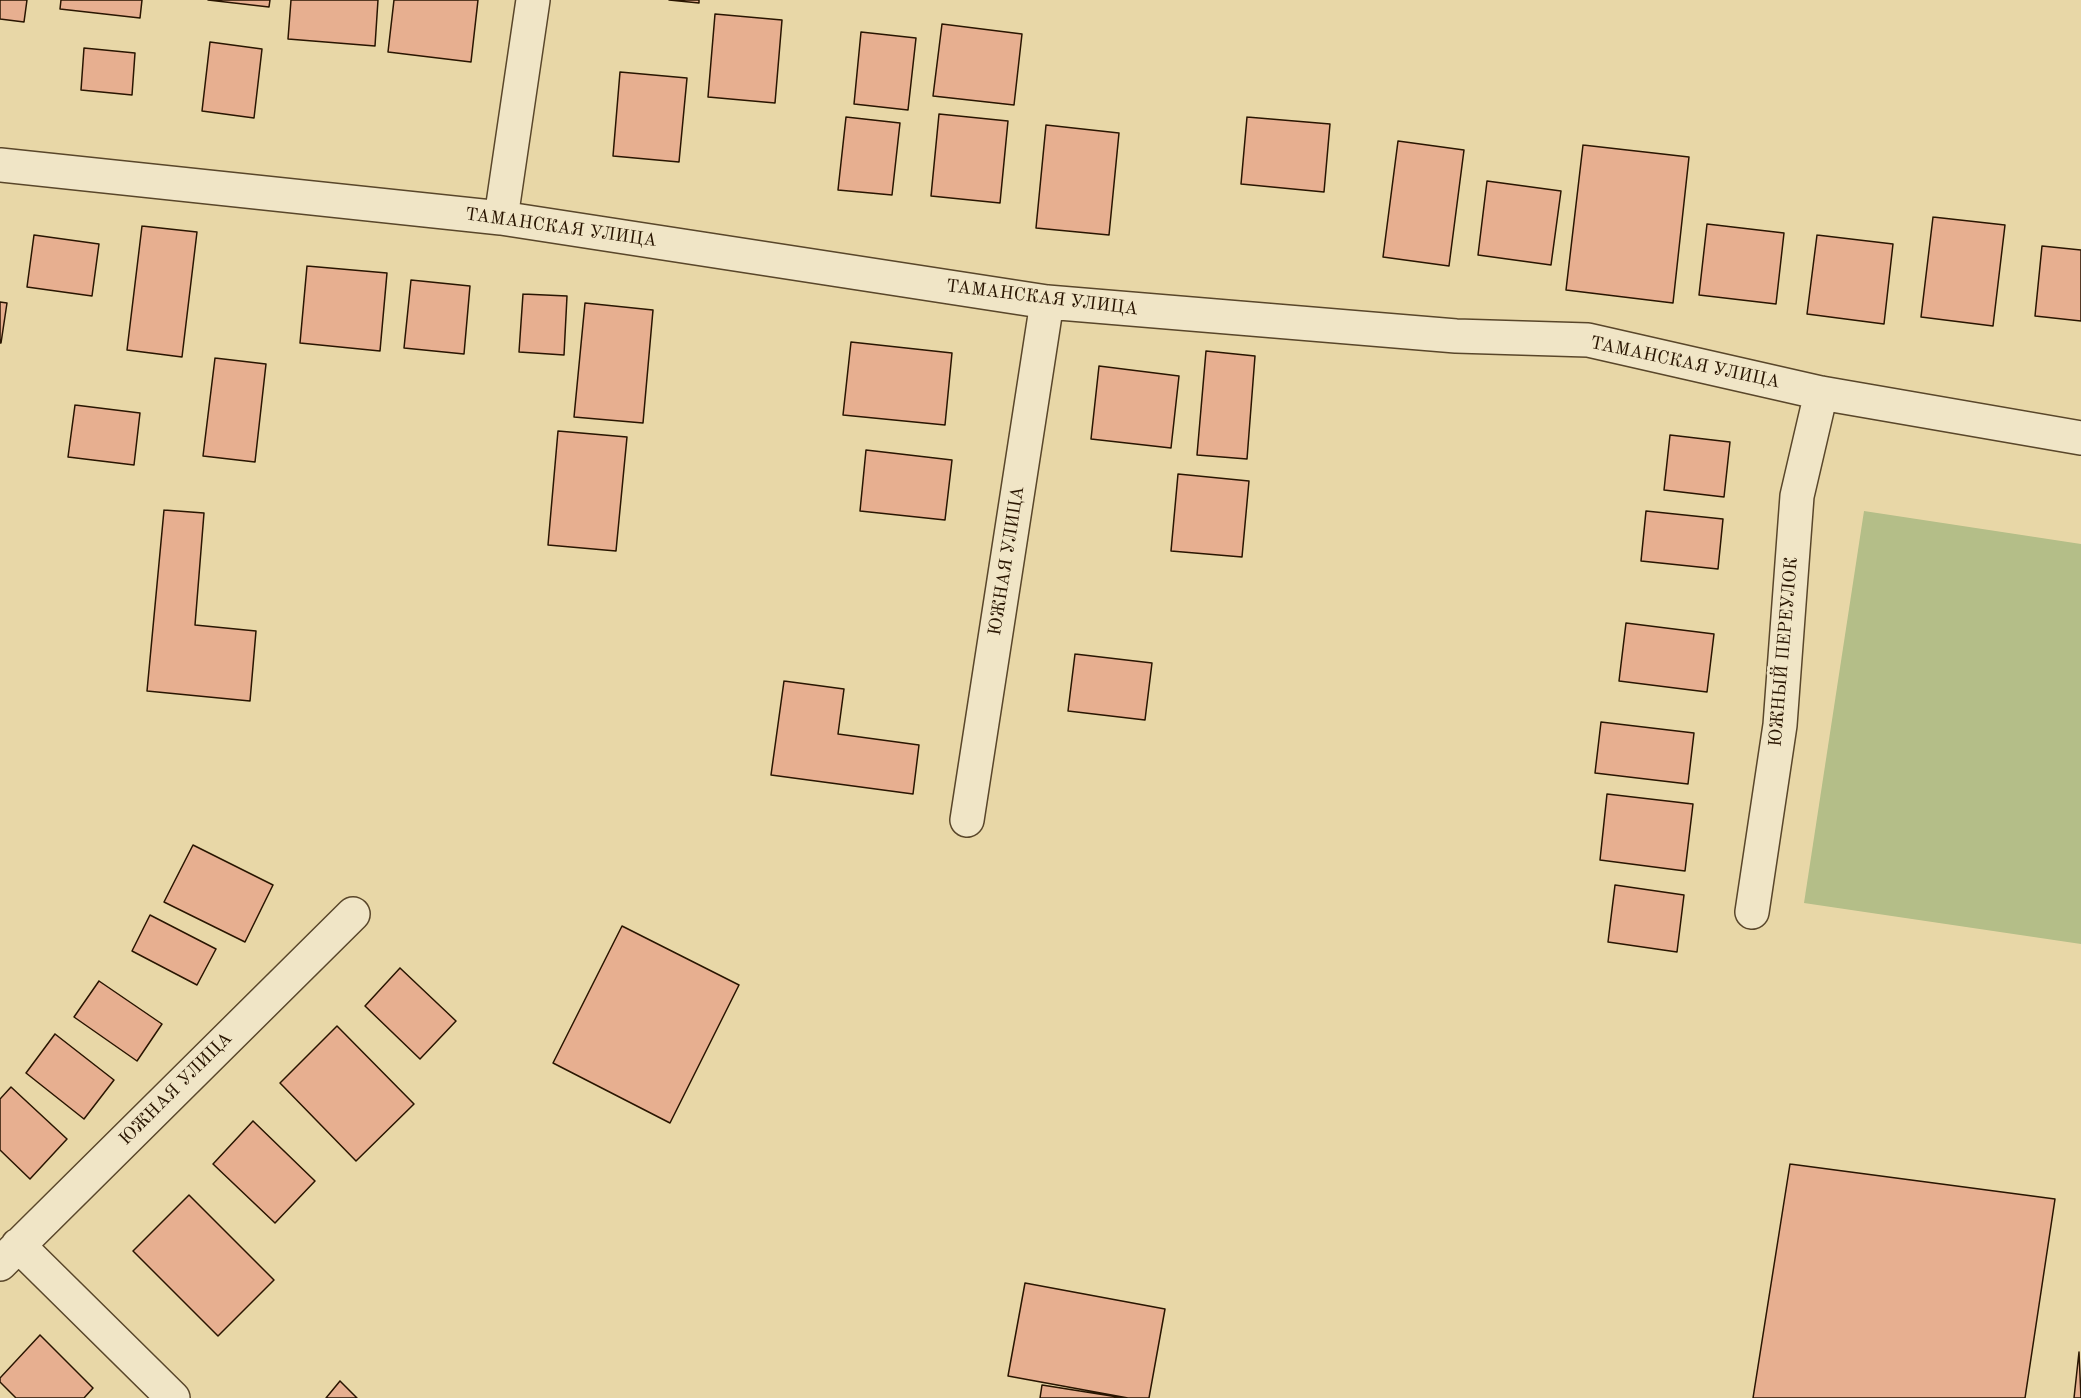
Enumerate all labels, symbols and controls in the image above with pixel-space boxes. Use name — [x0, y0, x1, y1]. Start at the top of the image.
street label: ТАМАНСКАЯ УЛИЦА — [464, 204, 658, 252]
street label: ТАМАНСКАЯ УЛИЦА — [945, 275, 1139, 321]
street label: ТАМАНСКАЯ УЛИЦА — [1588, 332, 1782, 394]
street label: ЮЖНАЯ УЛИЦА — [985, 485, 1029, 637]
street label: ЮЖНЫЙ ПЕРЕУЛОК — [1765, 556, 1803, 748]
street label: ЮЖНАЯ УЛИЦА — [115, 1028, 237, 1150]

